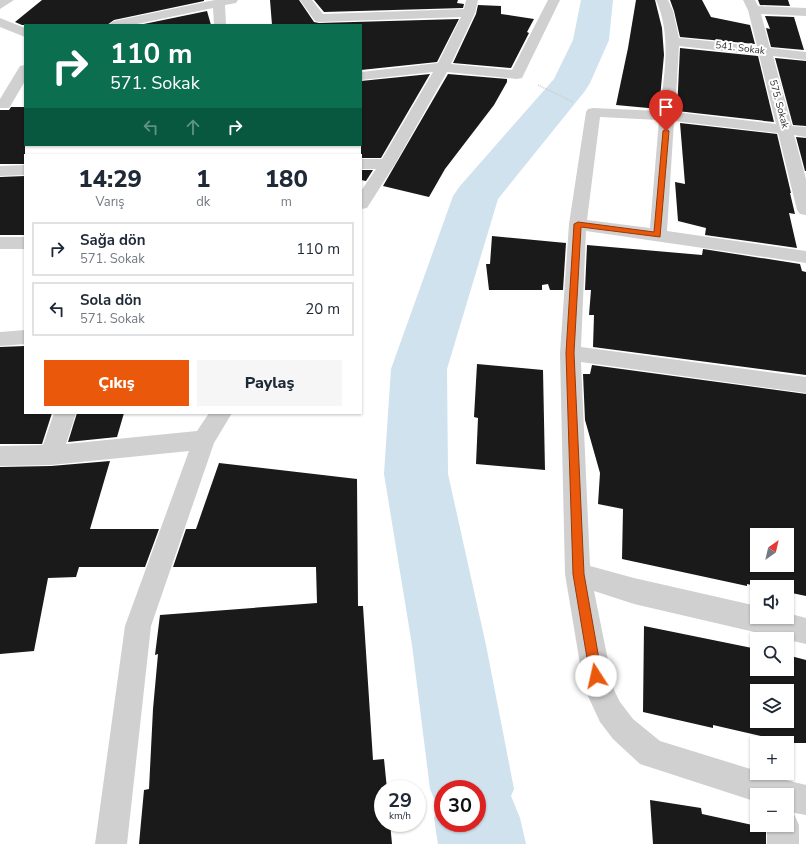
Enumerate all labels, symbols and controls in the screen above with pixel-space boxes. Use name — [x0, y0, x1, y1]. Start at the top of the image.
text: 110 m — [110, 35, 193, 73]
street label: 541. Sokak — [714, 38, 767, 58]
icon: right — [44, 40, 96, 92]
text: 571. Sokak — [110, 71, 200, 95]
street label: 575. Sokak — [766, 78, 792, 131]
pin — [649, 90, 683, 131]
icon: arrive — [655, 96, 677, 118]
icon: left — [140, 116, 162, 138]
icon: ahead — [182, 116, 204, 138]
icon: right — [224, 116, 246, 138]
text: 14:29 — [78, 163, 142, 195]
text: 1 — [196, 163, 211, 195]
text: 180 — [265, 163, 308, 195]
text: Varış — [96, 193, 125, 211]
text: dk — [196, 193, 210, 211]
text: m — [281, 193, 292, 211]
text: Sağa dön — [80, 230, 145, 250]
icon: right — [46, 238, 68, 260]
text: 110 m — [296, 239, 340, 259]
text: 571. Sokak — [80, 250, 145, 268]
text: Sola dön — [80, 290, 142, 310]
icon: left — [46, 298, 68, 320]
text: 20 m — [305, 299, 340, 319]
text: 571. Sokak — [80, 310, 145, 328]
button: Çıkış — [44, 360, 189, 406]
button: Paylaş — [197, 360, 342, 406]
north arrow — [750, 528, 794, 572]
map controls — [750, 528, 794, 832]
button: sound — [750, 580, 794, 624]
button: search — [750, 632, 794, 676]
position arrow — [575, 655, 617, 697]
button: layers — [750, 684, 794, 728]
button: + — [750, 736, 794, 780]
speed limit sign: 30 — [434, 780, 486, 832]
text: 29 — [388, 787, 412, 814]
button: − — [750, 788, 794, 832]
text: km/h — [389, 809, 411, 823]

